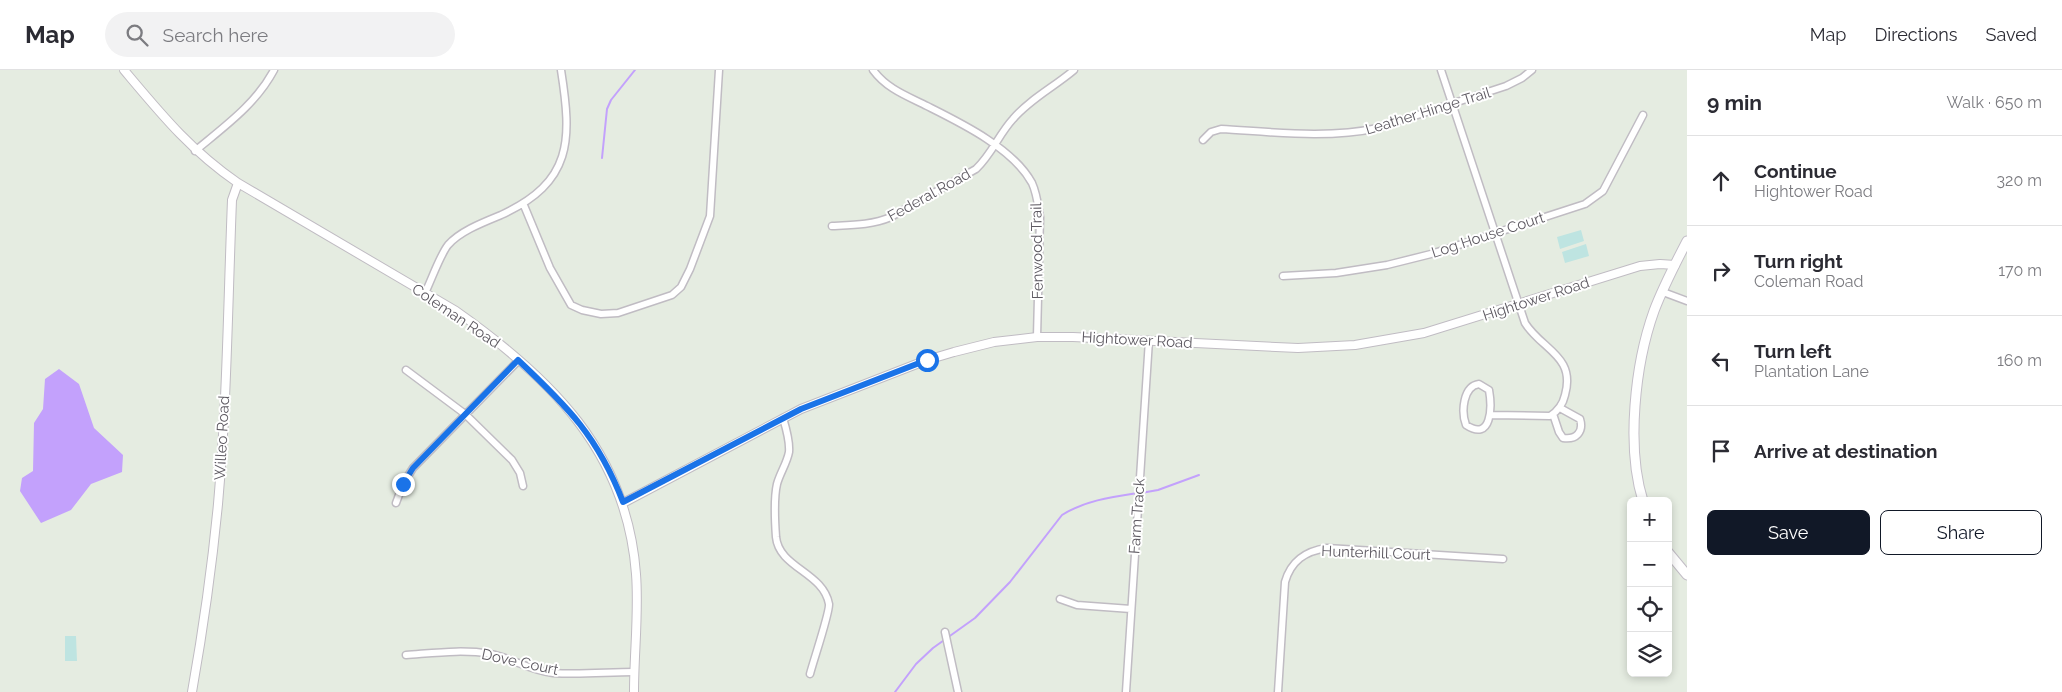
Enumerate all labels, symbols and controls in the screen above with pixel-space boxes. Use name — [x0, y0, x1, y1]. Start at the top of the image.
search box — [105, 12, 455, 57]
text: Map — [25, 20, 75, 49]
icon: search — [123, 21, 151, 49]
text: Search here — [163, 24, 268, 46]
text: Map — [1810, 24, 1846, 45]
text: Directions — [1874, 24, 1958, 45]
text: Saved — [1986, 24, 2037, 45]
street label: Leather Hinge Trail — [1363, 83, 1494, 139]
text: 9 min — [1707, 90, 1762, 115]
text: Walk · 650 m — [1946, 93, 2042, 112]
text: Continue — [1754, 160, 1837, 182]
street label: Federal Road — [884, 165, 974, 225]
icon: ahead — [1707, 167, 1735, 195]
text: 320 m — [1997, 171, 2042, 190]
text: Hightower Road — [1754, 182, 1873, 201]
street label: Fenwood Trail — [1027, 202, 1047, 300]
street label: Log House Court — [1429, 208, 1547, 262]
text: Turn right — [1754, 250, 1843, 272]
icon: right — [1707, 257, 1735, 285]
text: 170 m — [1998, 261, 2042, 280]
text: Coleman Road — [1754, 272, 1863, 291]
street label: Hightower Road — [1480, 273, 1592, 325]
street label: Coleman Road — [408, 280, 504, 352]
street label: Hightower Road — [1081, 328, 1193, 352]
text: Turn left — [1754, 340, 1831, 362]
icon: left — [1707, 347, 1735, 375]
route start — [916, 349, 939, 372]
text: 160 m — [1997, 351, 2042, 370]
text: Plantation Lane — [1754, 362, 1869, 381]
street label: Willeo Road — [211, 395, 233, 481]
icon: arrive — [1707, 437, 1735, 465]
text: Arrive at destination — [1754, 440, 1938, 462]
route end — [392, 473, 415, 496]
street label: Farm Track — [1125, 477, 1149, 554]
map controls — [1627, 497, 1672, 677]
button: + — [1627, 497, 1672, 542]
button: Save — [1707, 510, 1870, 555]
button: Share — [1880, 510, 2042, 555]
street label: Hunterhill Court — [1321, 542, 1431, 564]
button: − — [1627, 542, 1672, 587]
button: locate — [1627, 587, 1672, 632]
button: layers — [1627, 632, 1672, 677]
street label: Dove Court — [480, 645, 560, 679]

